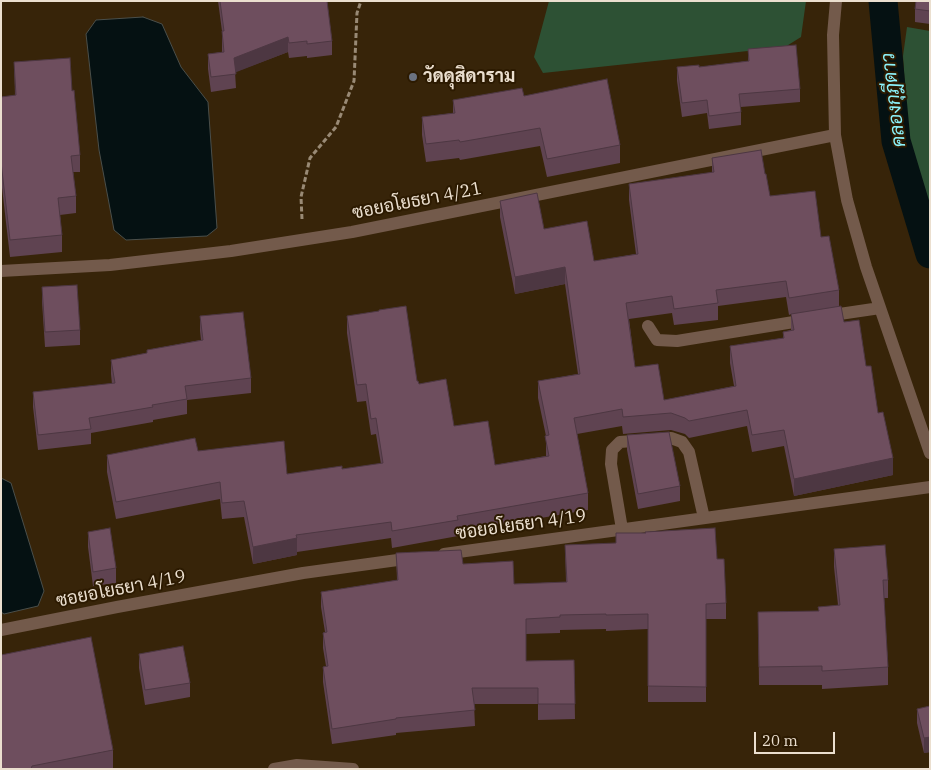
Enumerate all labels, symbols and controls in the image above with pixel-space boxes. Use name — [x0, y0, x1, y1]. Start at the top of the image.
water label: คลองกุฎีดาว — [877, 51, 911, 149]
place label: วัดดุสิดาราม — [423, 66, 515, 88]
marker: วัดดุสิดาราม — [407, 71, 419, 83]
street label: ซอยอโยธยา 4/21 — [350, 178, 484, 224]
street label: ซอยอโยธยา 4/19 — [454, 505, 588, 545]
street label: ซอยอโยธยา 4/19 — [54, 566, 188, 612]
scale bar — [756, 722, 837, 754]
text: 20 m — [762, 731, 798, 750]

